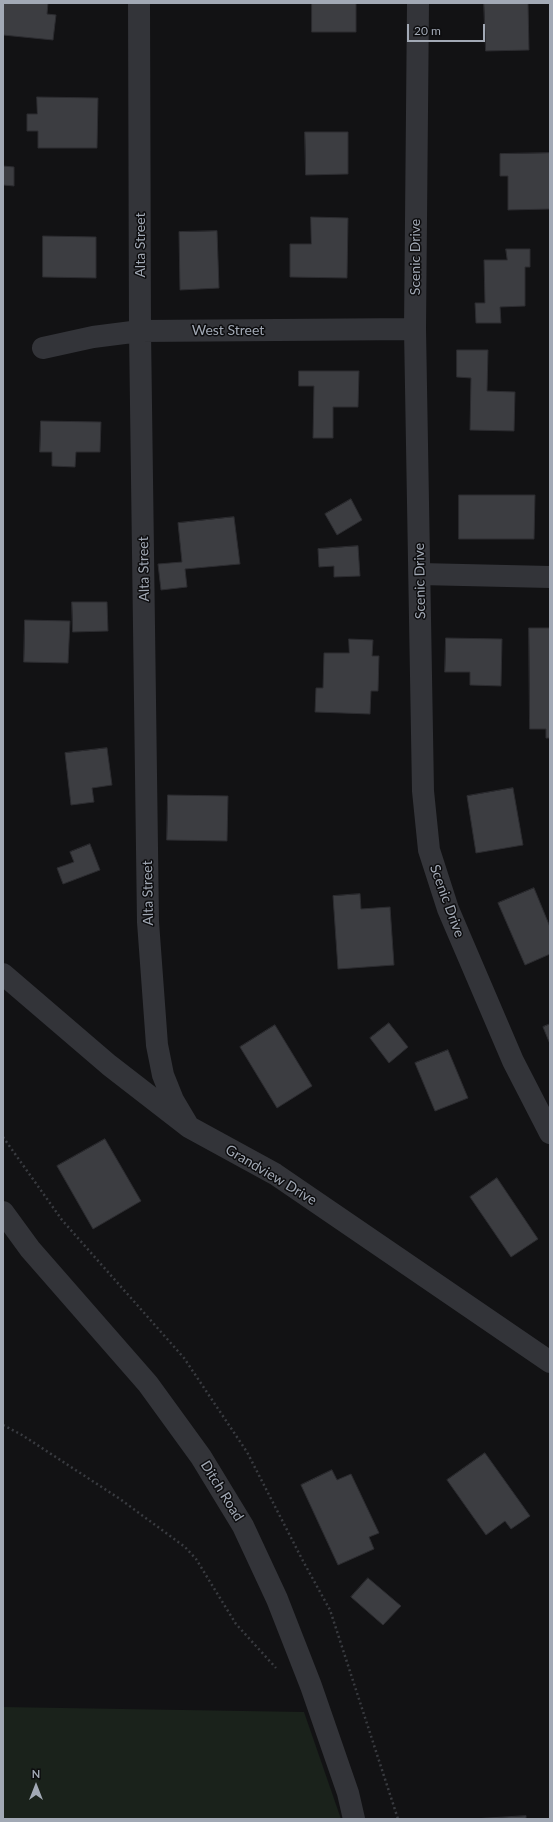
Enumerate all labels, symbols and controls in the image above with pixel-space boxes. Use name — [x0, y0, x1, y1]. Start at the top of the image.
scale bar — [409, 16, 487, 42]
text: 20 m — [414, 23, 441, 38]
street label: Alta Street — [132, 212, 148, 278]
street label: Scenic Drive — [407, 219, 423, 295]
street label: West Street — [192, 322, 264, 338]
street label: Alta Street — [135, 536, 153, 602]
street label: Scenic Drive — [411, 543, 429, 619]
street label: Alta Street — [139, 860, 157, 926]
street label: Scenic Drive — [426, 862, 468, 940]
street label: Grandview Drive — [222, 1141, 320, 1209]
street label: Ditch Road — [197, 1458, 247, 1524]
north arrow — [16, 1766, 56, 1806]
text: N — [32, 1767, 40, 1780]

